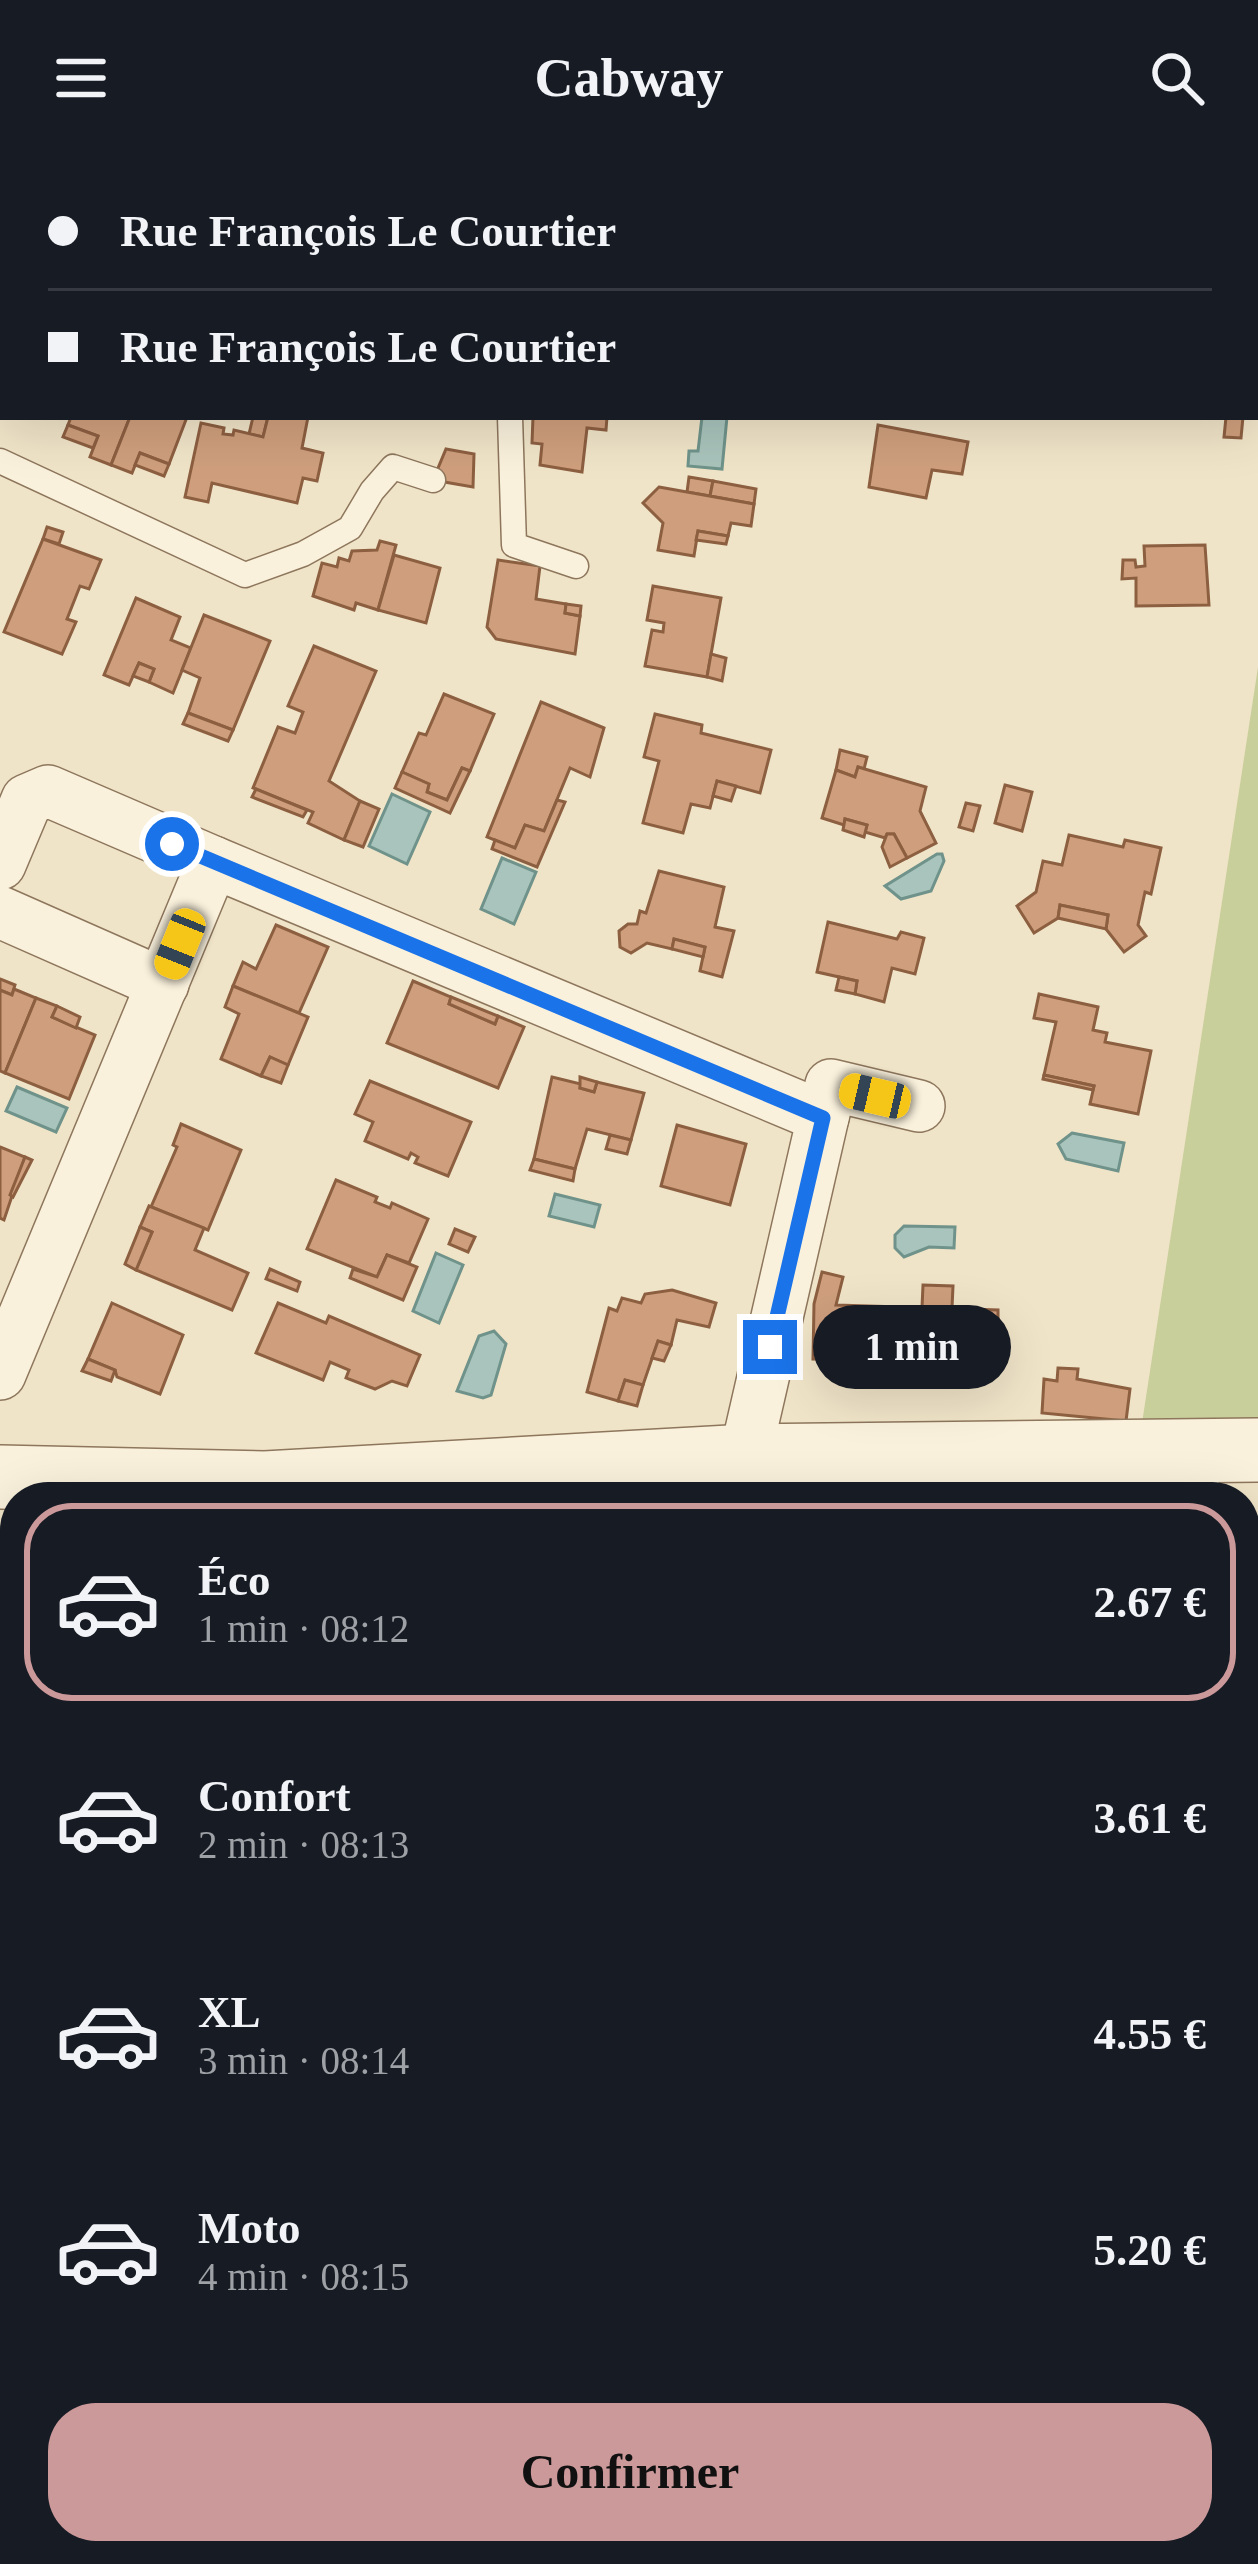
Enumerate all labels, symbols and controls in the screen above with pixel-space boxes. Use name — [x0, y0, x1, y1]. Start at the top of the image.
icon: menu — [48, 45, 114, 111]
icon: search — [1144, 45, 1210, 111]
text: Cabway — [534, 48, 724, 108]
text: Rue François Le Courtier — [120, 206, 616, 256]
text: Rue François Le Courtier — [120, 322, 616, 372]
route start — [145, 817, 199, 871]
car — [150, 904, 210, 984]
car — [836, 1070, 914, 1122]
callout: 1 min — [812, 1305, 1010, 1389]
route end — [743, 1320, 797, 1374]
text: 1 min — [865, 1325, 959, 1368]
icon: car — [54, 1548, 162, 1656]
text: Éco — [198, 1555, 271, 1605]
text: 2.67 € — [1094, 1577, 1206, 1627]
text: 1 min · 08:12 — [198, 1607, 409, 1650]
icon: car — [54, 1764, 162, 1872]
text: Confort — [198, 1771, 350, 1821]
text: 3.61 € — [1094, 1793, 1206, 1843]
text: 2 min · 08:13 — [198, 1823, 409, 1866]
icon: car — [54, 1980, 162, 2088]
text: XL — [198, 1987, 261, 2037]
text: 4.55 € — [1094, 2009, 1206, 2059]
text: 3 min · 08:14 — [198, 2039, 409, 2082]
icon: car — [54, 2196, 162, 2304]
text: Moto — [198, 2203, 300, 2253]
text: 5.20 € — [1094, 2225, 1206, 2275]
text: 4 min · 08:15 — [198, 2255, 409, 2298]
button: Confirmer — [48, 2403, 1212, 2541]

